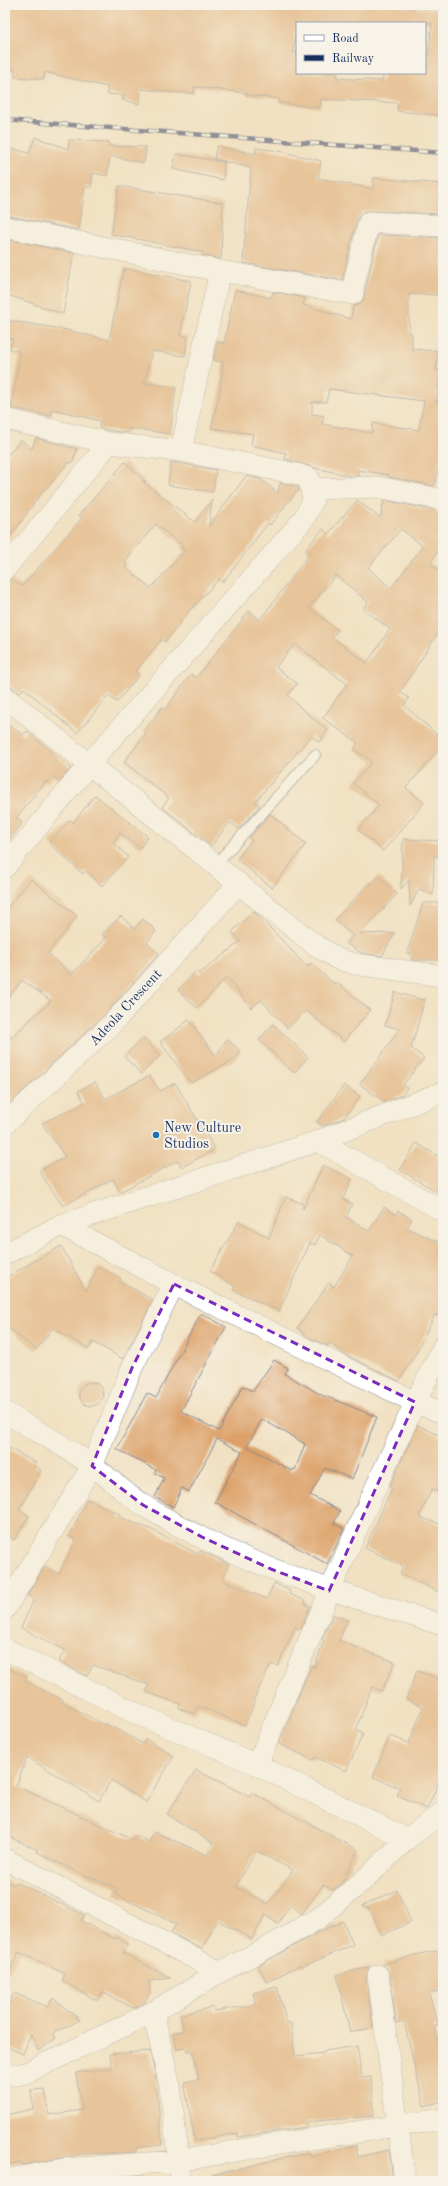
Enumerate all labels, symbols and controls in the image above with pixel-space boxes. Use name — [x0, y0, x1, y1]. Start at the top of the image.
legend — [296, 22, 426, 74]
text: Road — [332, 33, 359, 45]
text: Railway — [332, 53, 375, 65]
street label: Adeola Crescent — [87, 967, 165, 1049]
place label: New Culture Studios — [164, 1121, 241, 1151]
marker: New Culture Studios — [151, 1130, 161, 1140]

